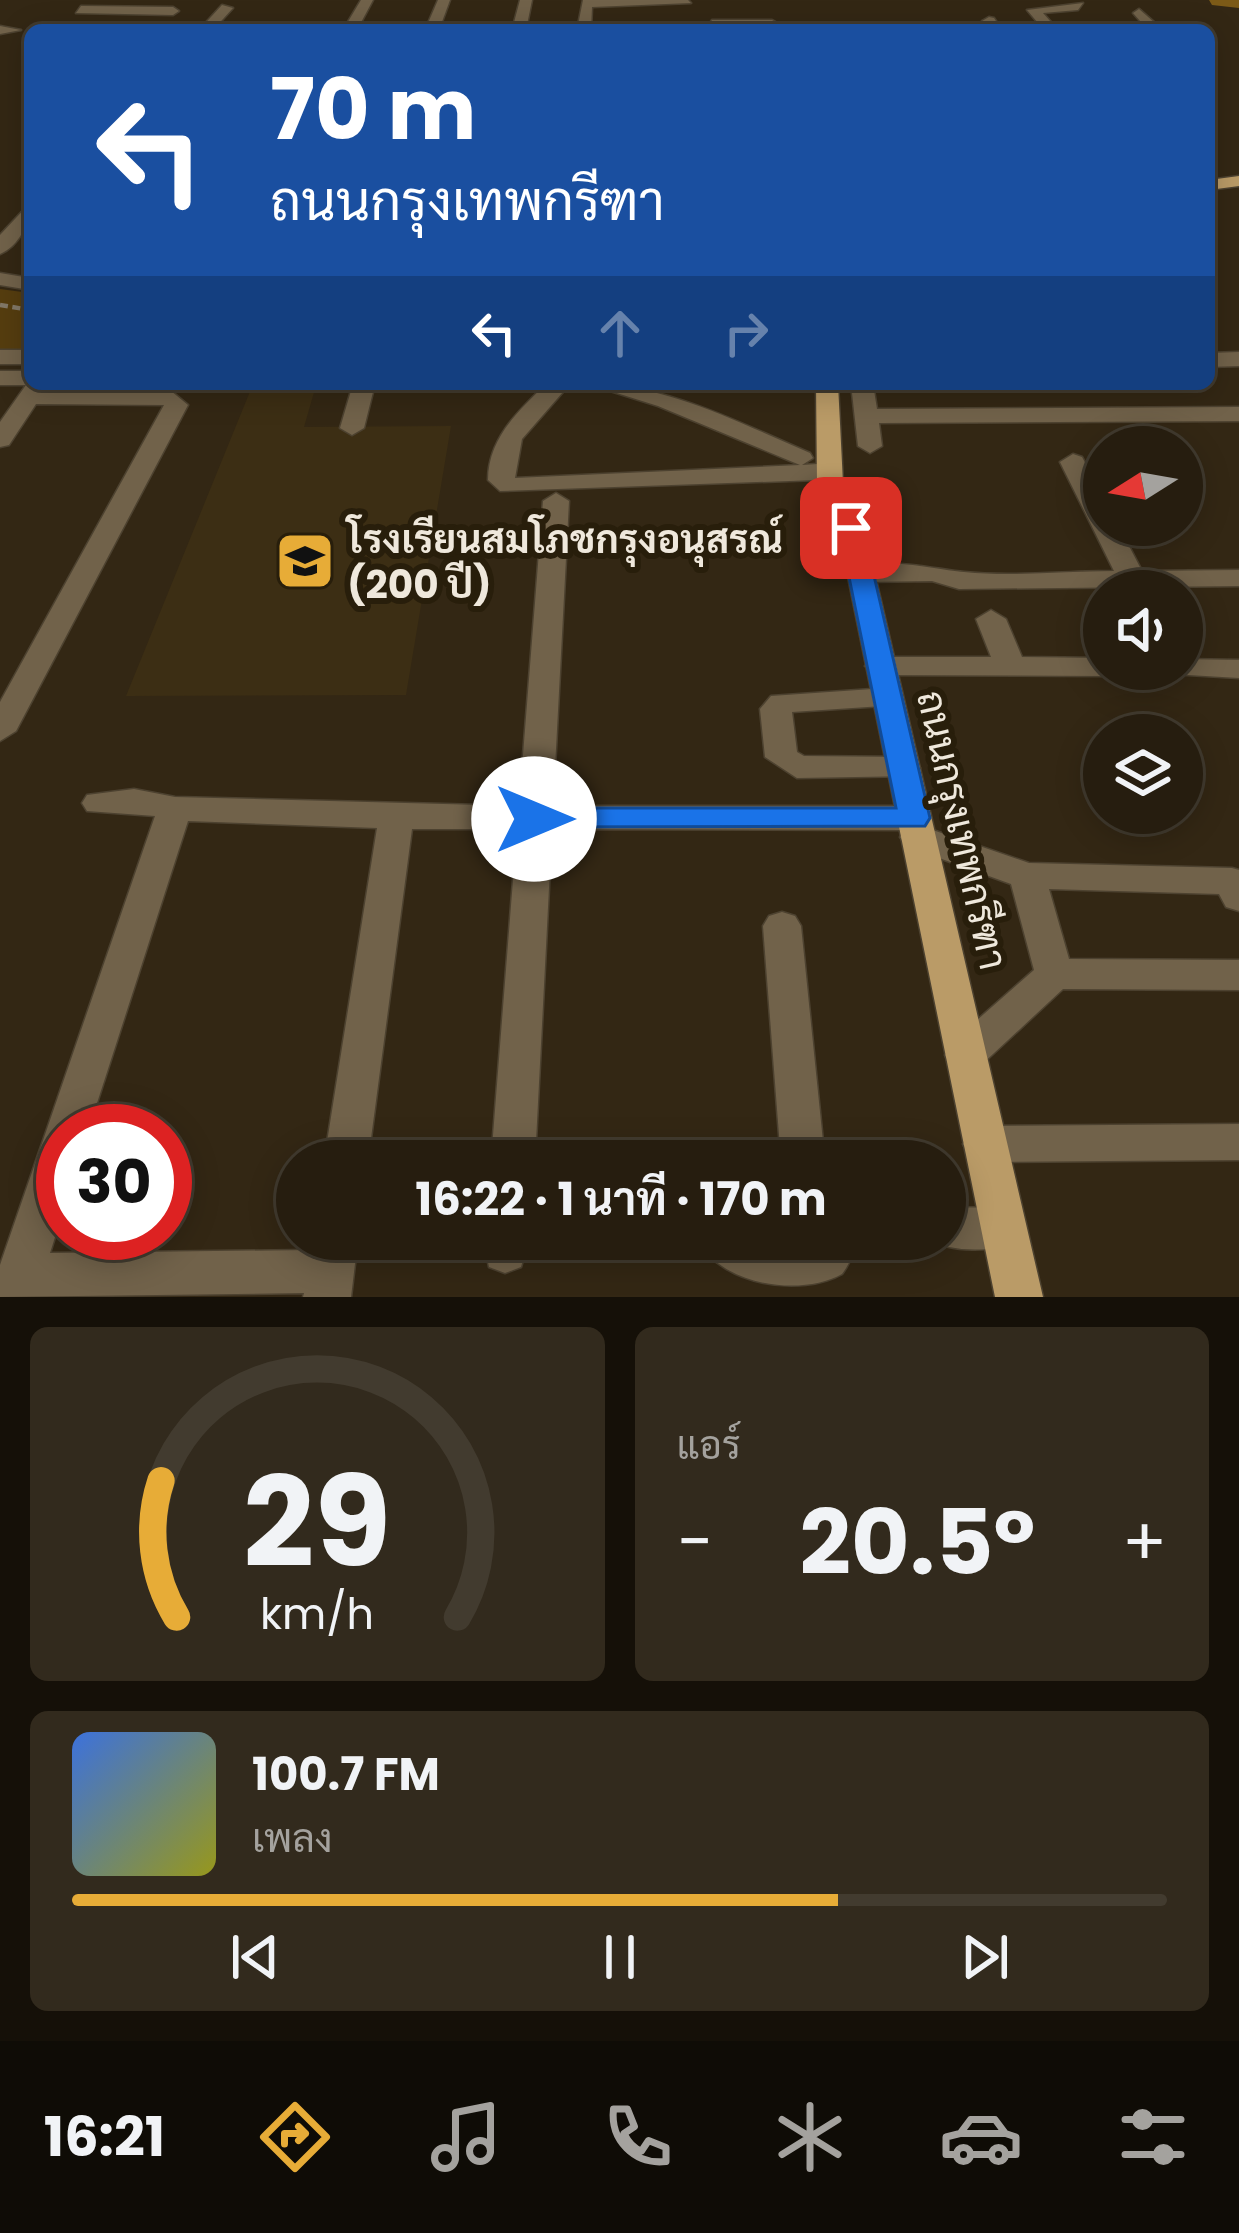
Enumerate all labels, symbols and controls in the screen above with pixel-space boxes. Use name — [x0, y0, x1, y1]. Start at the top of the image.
text: 70 m — [270, 51, 476, 168]
icon: left — [72, 72, 228, 228]
text: ถนนกรุงเทพกรีฑา — [270, 163, 665, 239]
icon: left — [461, 300, 527, 366]
icon: ahead — [587, 300, 653, 366]
icon: right — [713, 300, 779, 366]
north arrow — [1083, 426, 1203, 546]
map controls — [1083, 426, 1203, 834]
pin — [800, 477, 902, 579]
icon: arrive — [818, 495, 884, 561]
place label: โรงเรียนสมโภชกรุงอนุสรณ์ (200 ปี) — [345, 512, 784, 612]
school or university icon: โรงเรียนสมโภชกรุงอนุสรณ์ (200 ปี) — [274, 530, 336, 592]
button: sound — [1083, 570, 1203, 690]
street label: ถนนกรุงเทพกรีฑา — [903, 685, 1021, 975]
button: layers — [1083, 714, 1203, 834]
position arrow — [471, 756, 597, 882]
speed limit sign: 30 — [36, 1104, 192, 1260]
text: 16:22 · 1 นาที · 170 m — [415, 1168, 827, 1231]
text: แอร์ — [677, 1418, 741, 1473]
text: 29 — [243, 1435, 391, 1610]
text: 20.5° — [800, 1479, 1035, 1606]
text: − — [677, 1496, 713, 1588]
text: + — [1122, 1496, 1167, 1588]
text: km/h — [260, 1584, 374, 1644]
text: 100.7 FM — [252, 1743, 440, 1806]
text: เพลง — [252, 1811, 333, 1866]
icon: previous — [222, 1924, 288, 1990]
icon: pause — [587, 1924, 653, 1990]
icon: next — [952, 1924, 1018, 1990]
icon: directions — [253, 2095, 337, 2179]
icon: music — [424, 2095, 508, 2179]
icon: phone — [596, 2095, 680, 2179]
icon: climate — [768, 2095, 852, 2179]
icon: car — [939, 2095, 1023, 2179]
icon: filters — [1111, 2095, 1195, 2179]
text: 16:21 — [44, 2099, 165, 2175]

